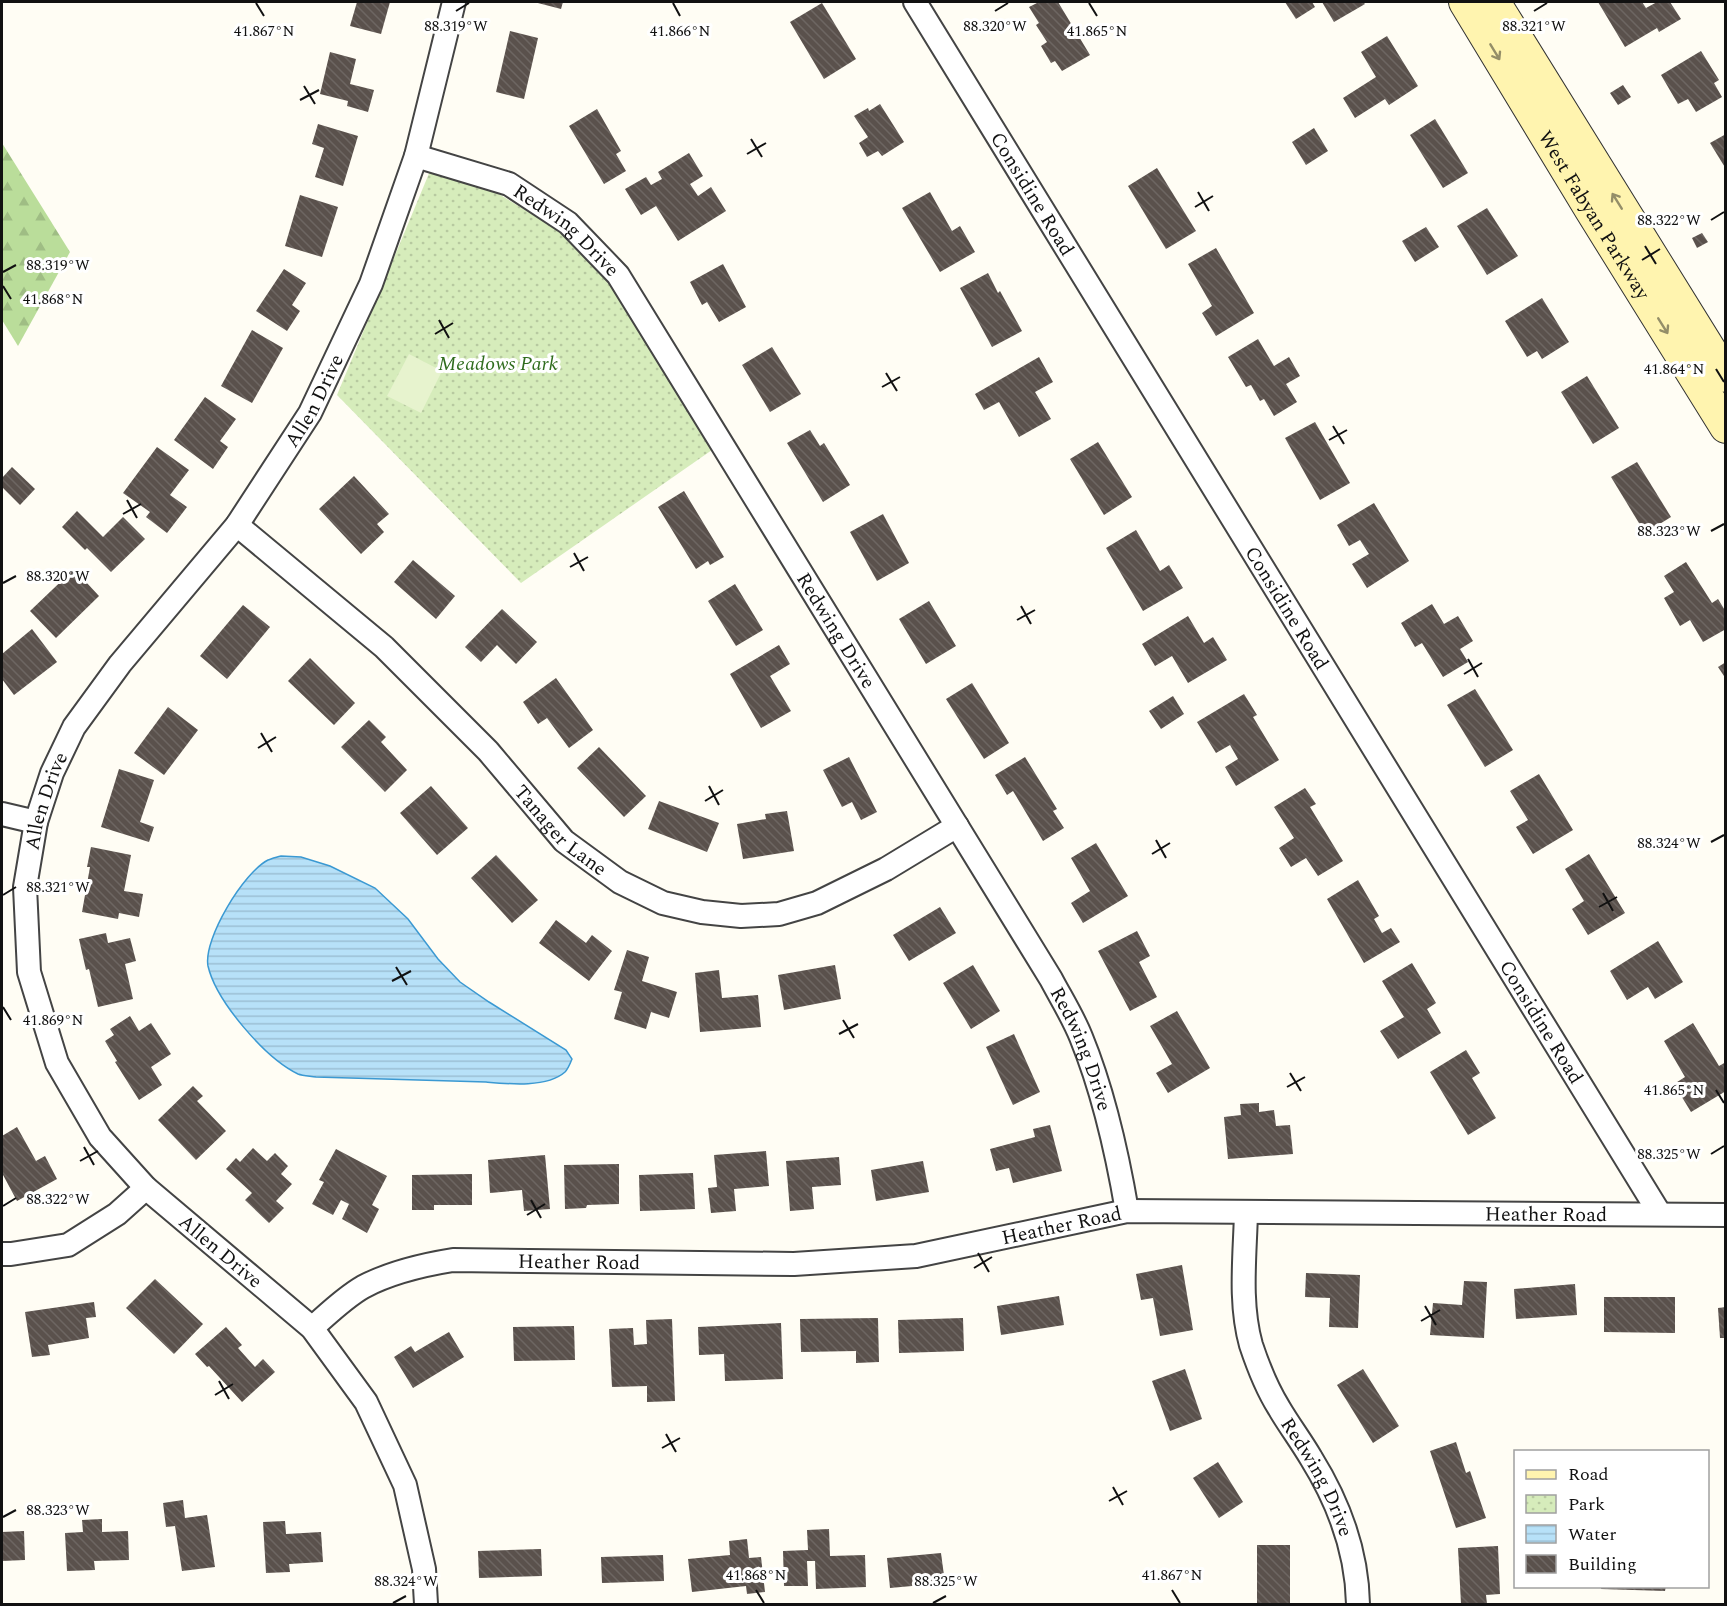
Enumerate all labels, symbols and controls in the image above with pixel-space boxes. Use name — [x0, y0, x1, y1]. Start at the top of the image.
text: 88.319°W — [424, 15, 488, 38]
text: 88.320°W — [963, 15, 1027, 38]
text: 88.321°W — [1502, 15, 1566, 38]
text: 41.867°N — [234, 20, 294, 43]
text: 41.866°N — [650, 20, 710, 43]
text: 41.865°N — [1067, 20, 1127, 43]
one-way arrow — [1490, 43, 1502, 60]
street label: West Fabyan Parkway — [1530, 125, 1658, 307]
street label: Considine Road — [982, 126, 1082, 262]
street label: Redwing Drive — [507, 177, 626, 284]
one-way arrow — [1611, 193, 1623, 210]
text: 88.322°W — [1637, 209, 1701, 232]
text: 88.319°W — [26, 254, 90, 277]
text: 41.868°N — [23, 288, 83, 311]
one-way arrow — [1656, 317, 1669, 334]
street label: Allen Drive — [278, 349, 352, 454]
park label: Meadows Park — [438, 349, 559, 379]
text: 41.864°N — [1644, 358, 1704, 381]
text: 88.323°W — [1637, 520, 1701, 543]
street label: Considine Road — [1237, 540, 1336, 676]
text: 88.320°W — [26, 565, 90, 588]
street label: Redwing Drive — [788, 567, 883, 695]
street label: Allen Drive — [18, 747, 76, 852]
street label: Tanager Lane — [506, 778, 613, 884]
text: 88.324°W — [1637, 832, 1701, 855]
text: 88.321°W — [26, 876, 90, 899]
street label: Considine Road — [1491, 954, 1591, 1090]
street label: Redwing Drive — [1042, 981, 1119, 1114]
text: 41.869°N — [23, 1009, 83, 1032]
text: 41.865°N — [1644, 1079, 1704, 1102]
text: 88.325°W — [1637, 1143, 1701, 1166]
text: 88.322°W — [26, 1188, 90, 1211]
street label: Heather Road — [999, 1199, 1125, 1253]
street label: Heather Road — [1485, 1199, 1607, 1230]
street label: Allen Drive — [172, 1208, 269, 1296]
street label: Heather Road — [518, 1247, 640, 1278]
street label: Redwing Drive — [1273, 1412, 1360, 1541]
legend — [1514, 1450, 1709, 1588]
text: Road — [1568, 1461, 1609, 1488]
text: Park — [1568, 1491, 1605, 1518]
text: 88.323°W — [26, 1499, 90, 1522]
text: Water — [1568, 1521, 1616, 1548]
text: Building — [1568, 1551, 1637, 1578]
text: 41.868°N — [726, 1564, 786, 1587]
text: 41.867°N — [1142, 1564, 1202, 1587]
text: 88.324°W — [374, 1570, 438, 1593]
text: 88.325°W — [914, 1570, 978, 1593]

